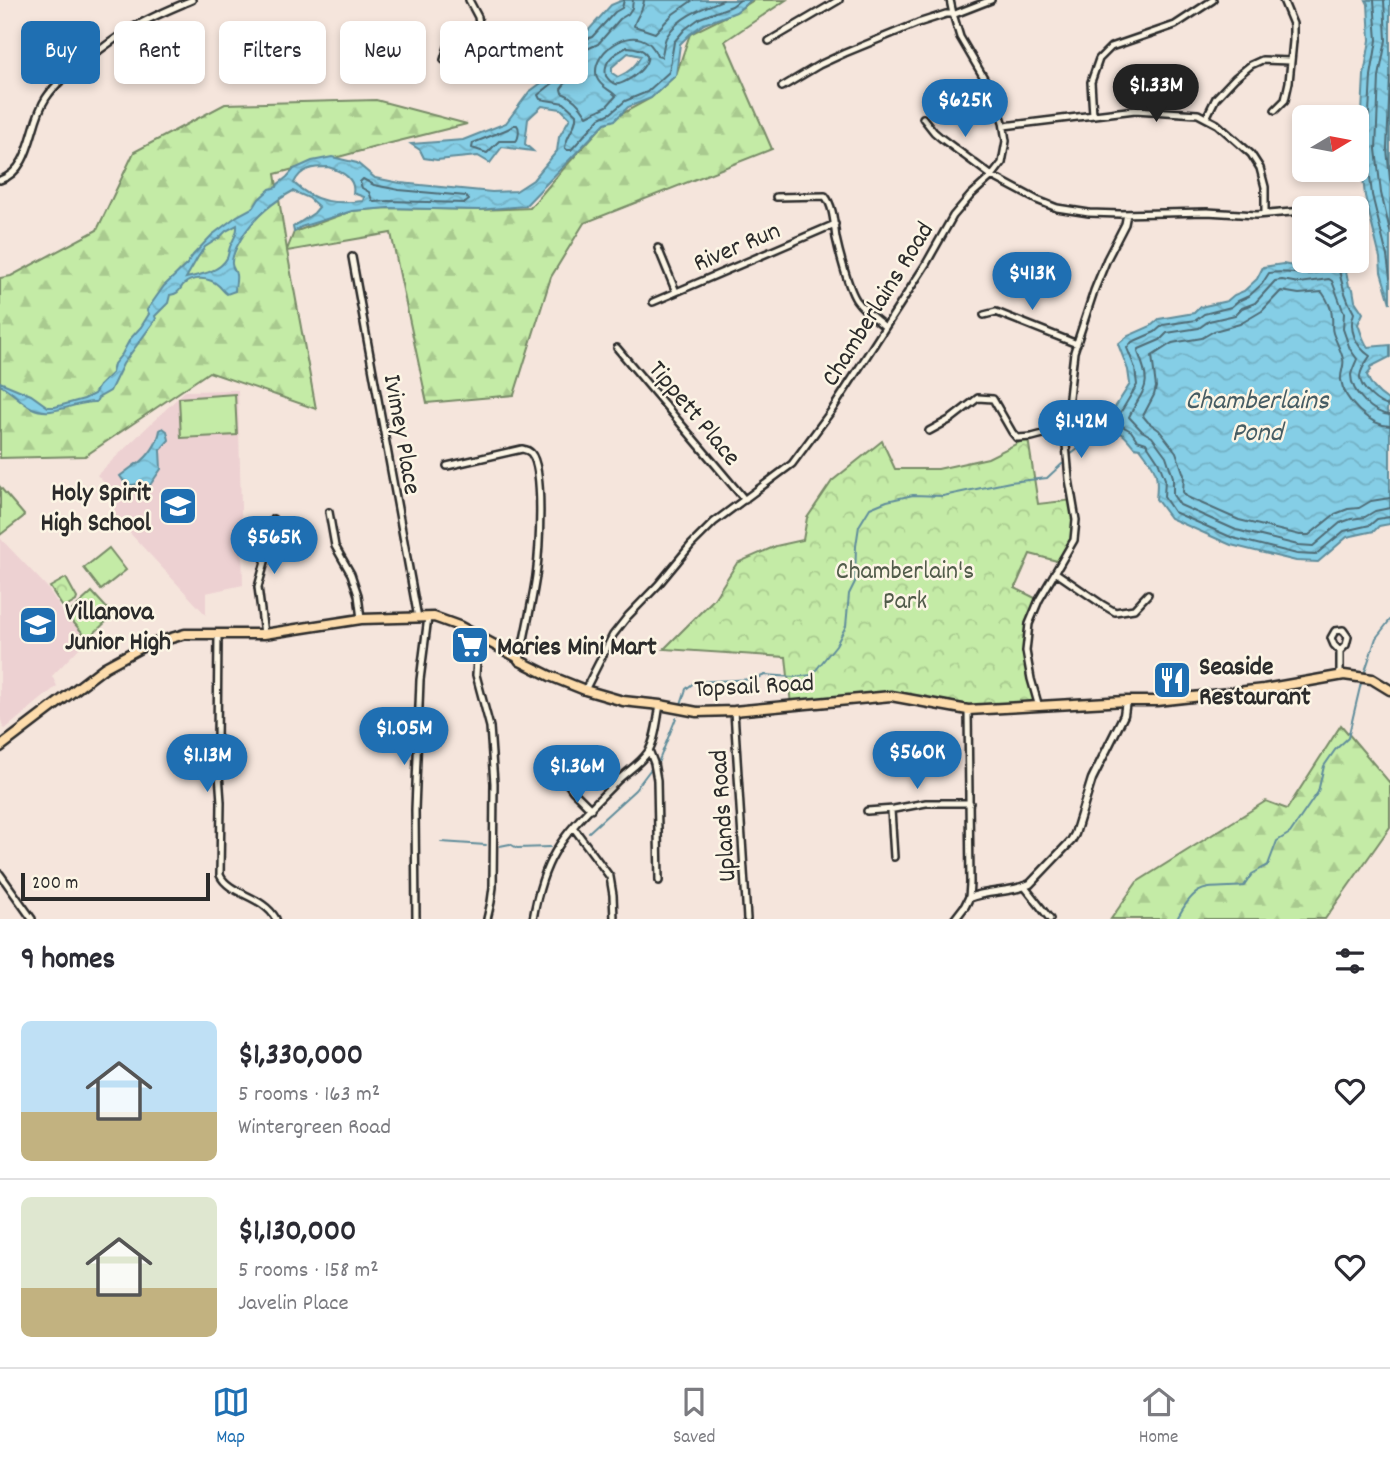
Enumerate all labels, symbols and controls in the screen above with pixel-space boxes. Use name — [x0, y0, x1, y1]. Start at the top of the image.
chip: Buy — [21, 21, 100, 84]
chip: Rent — [114, 21, 205, 84]
chip: Filters — [219, 21, 326, 84]
chip: New — [340, 21, 426, 84]
chip: Apartment — [440, 21, 588, 84]
pin: $1.33M — [1099, 64, 1213, 124]
text: $1.33M — [1129, 70, 1183, 103]
pin: $625K — [916, 80, 1014, 139]
text: $625K — [938, 85, 992, 118]
north arrow — [1292, 105, 1368, 182]
map controls — [1292, 105, 1369, 273]
button: layers — [1292, 196, 1369, 273]
street label: River Run — [688, 213, 787, 283]
street label: Chamberlains Road — [814, 215, 944, 394]
pin: $413K — [983, 252, 1081, 312]
text: $413K — [1008, 258, 1056, 291]
street label: Tippett Place — [638, 353, 749, 475]
street label: Ivimey Place — [372, 372, 429, 498]
water label: Chamberlains Pond — [1185, 383, 1330, 455]
pin: $1.42M — [1024, 400, 1138, 460]
text: $1.42M — [1054, 406, 1108, 439]
place label: Holy Spirit High School — [41, 476, 152, 543]
school or university icon: Holy Spirit High School — [157, 485, 199, 527]
pin: $565K — [225, 516, 323, 576]
text: $565K — [247, 522, 301, 555]
park label: Chamberlain's Park — [836, 554, 974, 621]
place label: Villanova Junior High — [65, 595, 171, 662]
school or university icon: Villanova Junior High — [17, 604, 59, 646]
supermarket icon: Maries Mini Mart — [449, 624, 491, 666]
place label: Maries Mini Mart — [497, 630, 657, 667]
place label: Seaside Restaurant — [1199, 650, 1311, 717]
restaurant icon: Seaside Restaurant — [1151, 659, 1193, 701]
street label: Topsail Road — [693, 666, 815, 709]
pin: $1.05M — [347, 708, 461, 767]
text: $1.05M — [375, 713, 433, 746]
pin: $560K — [868, 732, 966, 791]
pin: $1.13M — [150, 734, 264, 794]
text: $560K — [889, 737, 945, 770]
text: $1.13M — [182, 740, 232, 773]
pin: $1.36M — [520, 746, 634, 805]
street label: Uplands Road — [701, 748, 748, 883]
text: $1.36M — [549, 751, 605, 784]
scale bar — [21, 870, 210, 902]
text: 200 m — [32, 871, 78, 898]
text: 9 homes — [21, 940, 115, 983]
icon: filters — [1331, 942, 1369, 980]
text: $1,330,000 — [238, 1036, 363, 1079]
icon: home — [77, 1049, 161, 1133]
icon: heart — [1331, 1072, 1369, 1110]
text: 5 rooms · 163 m² — [238, 1079, 380, 1112]
text: Wintergreen Road — [238, 1112, 391, 1145]
text: $1,130,000 — [238, 1212, 356, 1255]
icon: home — [77, 1225, 161, 1309]
icon: heart — [1331, 1248, 1369, 1286]
text: 5 rooms · 158 m² — [238, 1255, 379, 1288]
text: Javelin Place — [238, 1288, 349, 1321]
tab: Map — [212, 1383, 250, 1452]
tab: Saved — [673, 1383, 715, 1452]
tab: Home — [1139, 1383, 1178, 1452]

